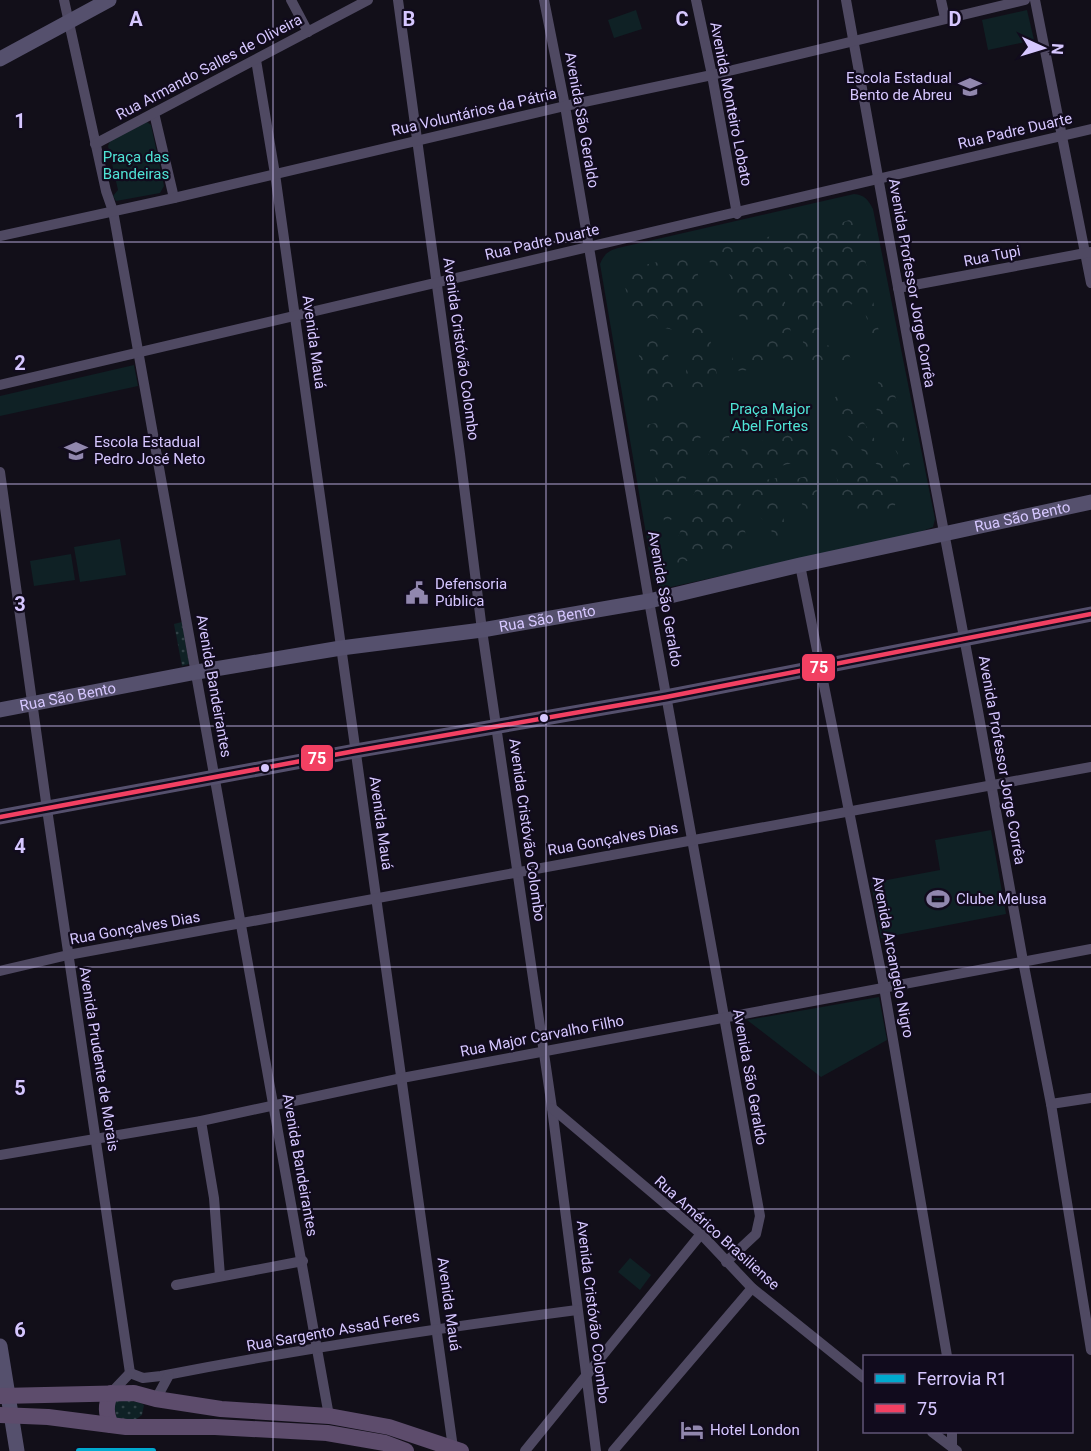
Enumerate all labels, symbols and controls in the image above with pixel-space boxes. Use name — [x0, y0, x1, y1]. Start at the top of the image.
text: B — [403, 7, 415, 31]
text: C — [675, 7, 689, 31]
text: D — [949, 7, 962, 31]
street label: Rua Armando Salles de Oliveira — [113, 10, 305, 124]
north arrow — [1013, 18, 1073, 78]
street label: Avenida Monteiro Lobato — [706, 20, 756, 188]
text: N — [1048, 43, 1067, 55]
street label: Avenida São Geraldo — [561, 51, 603, 189]
place label: Escola Estadual Bento de Abreu — [846, 69, 952, 104]
school or university icon: Escola Estadual Bento de Abreu — [957, 74, 983, 100]
street label: Rua Voluntários da Pátria — [390, 84, 558, 140]
text: 1 — [14, 109, 26, 133]
street label: Rua Padre Duarte — [956, 109, 1074, 153]
park label: Praça das Bandeiras — [103, 148, 169, 183]
street label: Avenida Professor Jorge Corrêa — [885, 177, 939, 389]
street label: Rua Padre Duarte — [483, 220, 601, 264]
street label: Rua Tupi — [962, 242, 1022, 270]
street label: Avenida Cristóvão Colombo — [439, 256, 483, 442]
street label: Avenida Mauá — [299, 294, 329, 390]
text: 2 — [14, 351, 26, 375]
park label: Praça Major Abel Fortes — [730, 400, 810, 435]
place label: Escola Estadual Pedro José Neto — [94, 433, 205, 468]
school or university icon: Escola Estadual Pedro José Neto — [63, 438, 89, 464]
street label: Rua São Bento — [973, 498, 1072, 536]
street label: Avenida São Geraldo — [644, 530, 686, 668]
place label: Defensoria Pública — [435, 575, 507, 610]
public building icon: Defensoria Pública — [404, 580, 430, 606]
text: 3 — [14, 592, 26, 616]
street label: Rua São Bento — [498, 601, 597, 636]
street label: Avenida Bandeirantes — [193, 613, 235, 759]
line badge: 75 — [801, 653, 836, 682]
street label: Avenida Professor Jorge Corrêa — [975, 654, 1029, 866]
text: 75 — [810, 658, 828, 677]
street label: Rua São Bento — [18, 679, 117, 715]
unlabelled marker — [538, 712, 550, 724]
street label: Avenida Cristóvão Colombo — [505, 737, 549, 923]
line badge: 75 — [300, 744, 334, 772]
text: 75 — [308, 749, 326, 768]
unlabelled marker — [259, 762, 271, 774]
street label: Avenida Mauá — [366, 775, 396, 871]
street label: Rua Gonçalves Dias — [546, 819, 680, 859]
text: 4 — [14, 834, 26, 858]
street label: Avenida Arcangelo Nigro — [868, 875, 918, 1039]
sports icon: Clube Melusa — [925, 886, 951, 912]
place label: Clube Melusa — [956, 890, 1047, 908]
street label: Rua Gonçalves Dias — [68, 908, 202, 948]
street label: Avenida Prudente de Morais — [75, 965, 123, 1153]
street label: Avenida São Geraldo — [729, 1008, 771, 1146]
street label: Rua Major Carvalho Filho — [458, 1011, 626, 1061]
text: 5 — [14, 1076, 26, 1100]
street label: Avenida Bandeirantes — [279, 1092, 321, 1238]
street label: Rua Américo Brasiliense — [651, 1172, 783, 1294]
street label: Avenida Cristóvão Colombo — [573, 1219, 613, 1405]
street label: Avenida Mauá — [434, 1256, 464, 1352]
street label: Rua Sargento Assad Feres — [245, 1307, 421, 1355]
text: 6 — [14, 1318, 26, 1342]
legend — [863, 1355, 1073, 1433]
text: Ferrovia R1 — [917, 1368, 1007, 1389]
text: 75 — [917, 1398, 937, 1419]
hotel icon: Hotel London — [679, 1417, 705, 1443]
place label: Hotel London — [710, 1421, 800, 1439]

